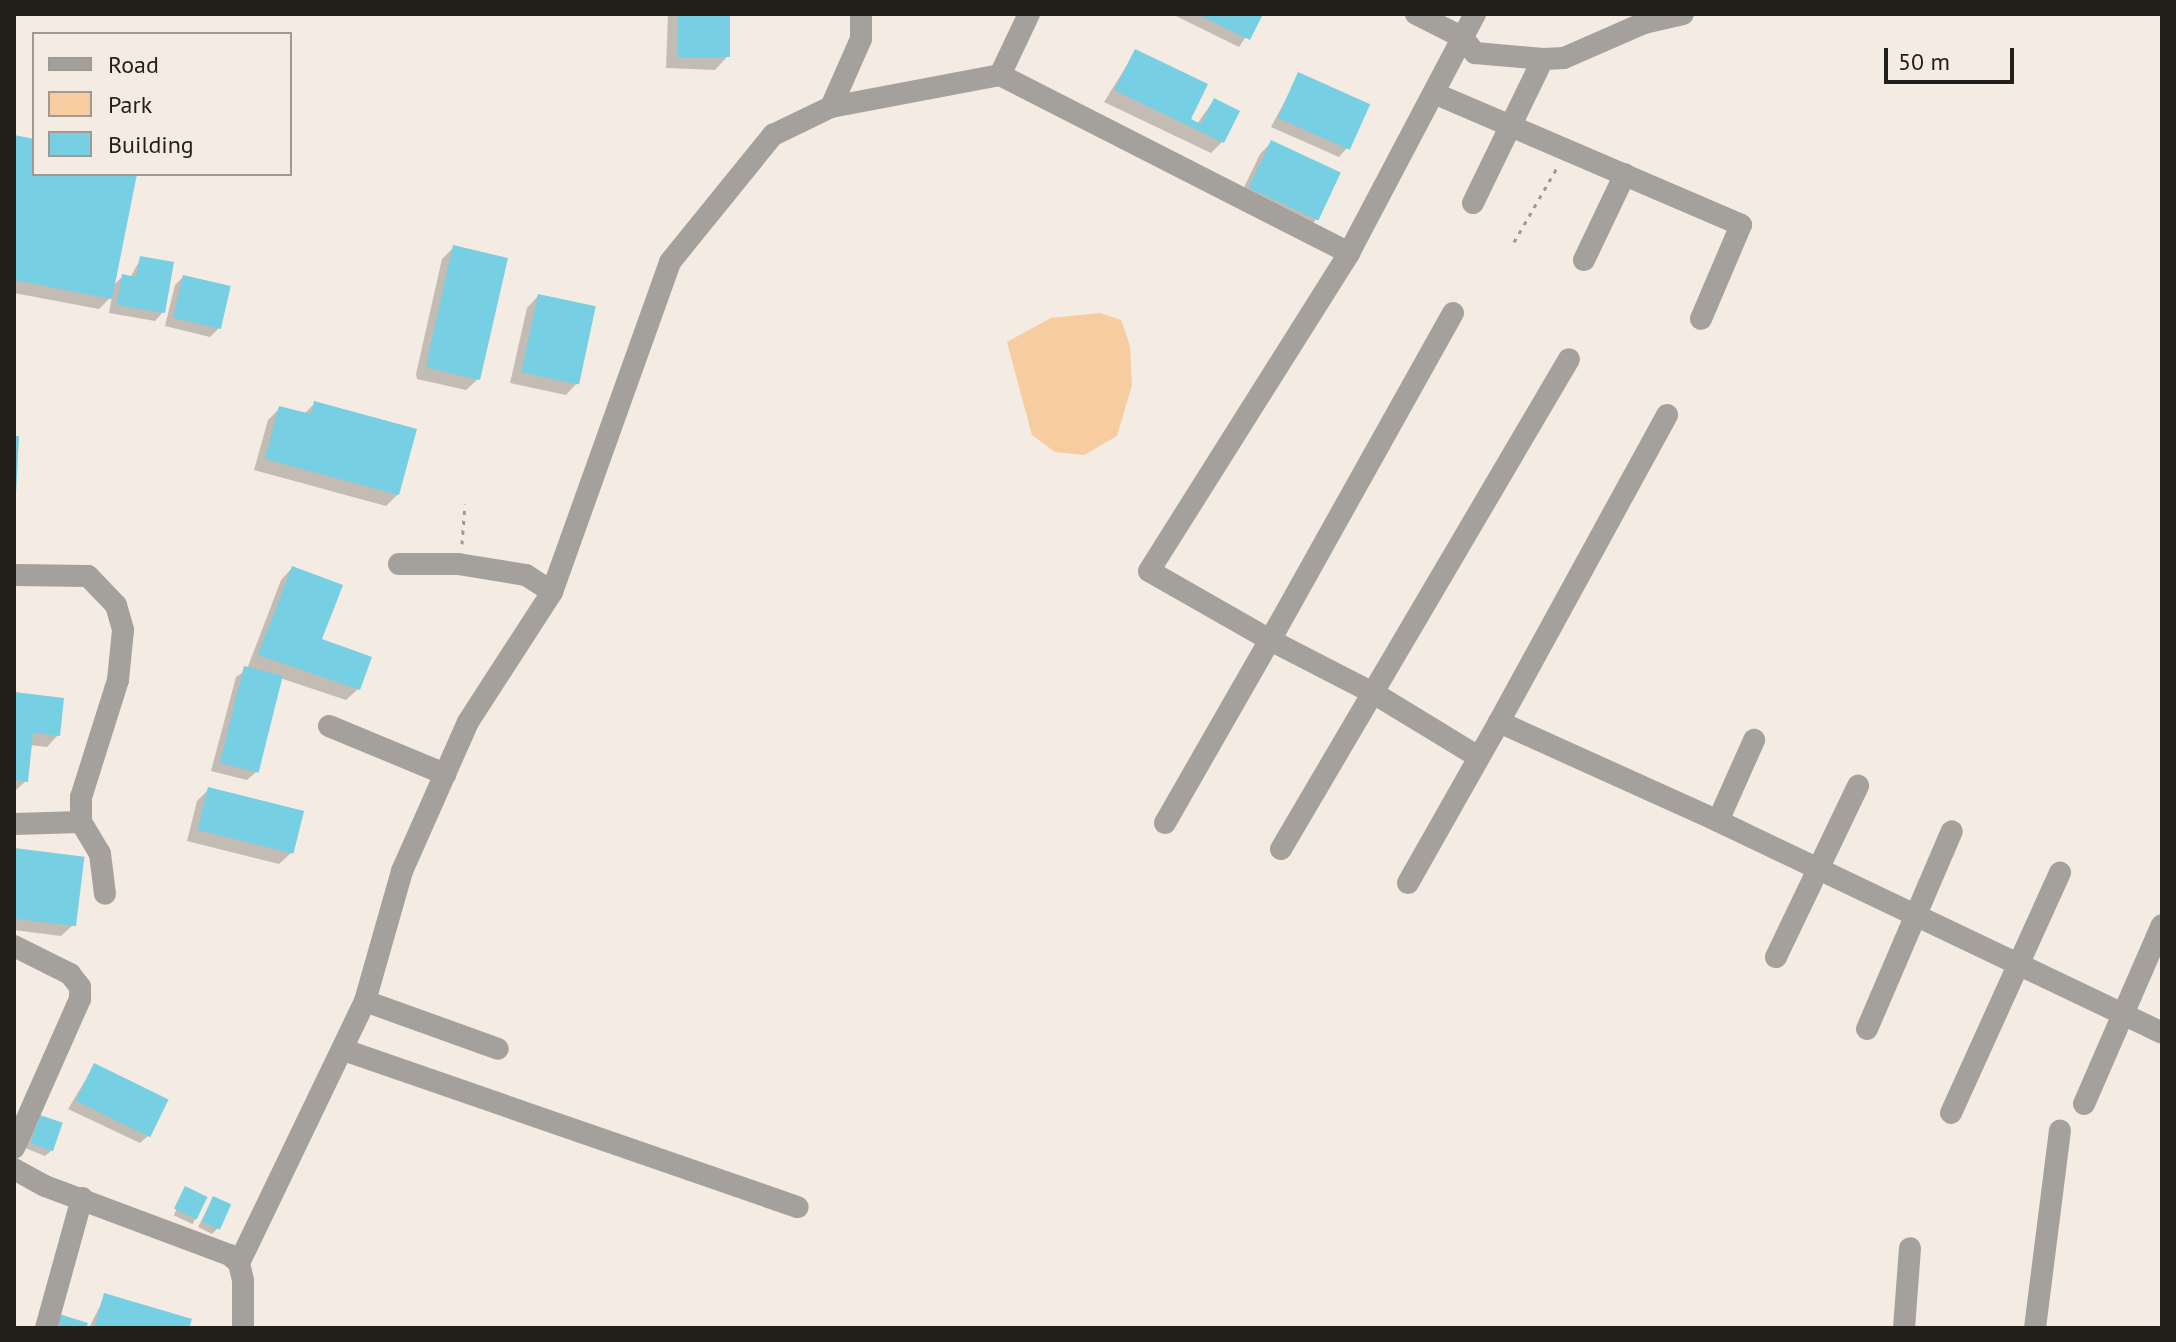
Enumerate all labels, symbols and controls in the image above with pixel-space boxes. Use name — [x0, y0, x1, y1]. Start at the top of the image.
legend — [32, 32, 292, 176]
scale bar — [1888, 32, 2018, 82]
text: 50 m — [1898, 46, 1950, 77]
text: Road — [108, 49, 159, 80]
text: Park — [108, 89, 152, 120]
text: Building — [108, 129, 194, 160]

